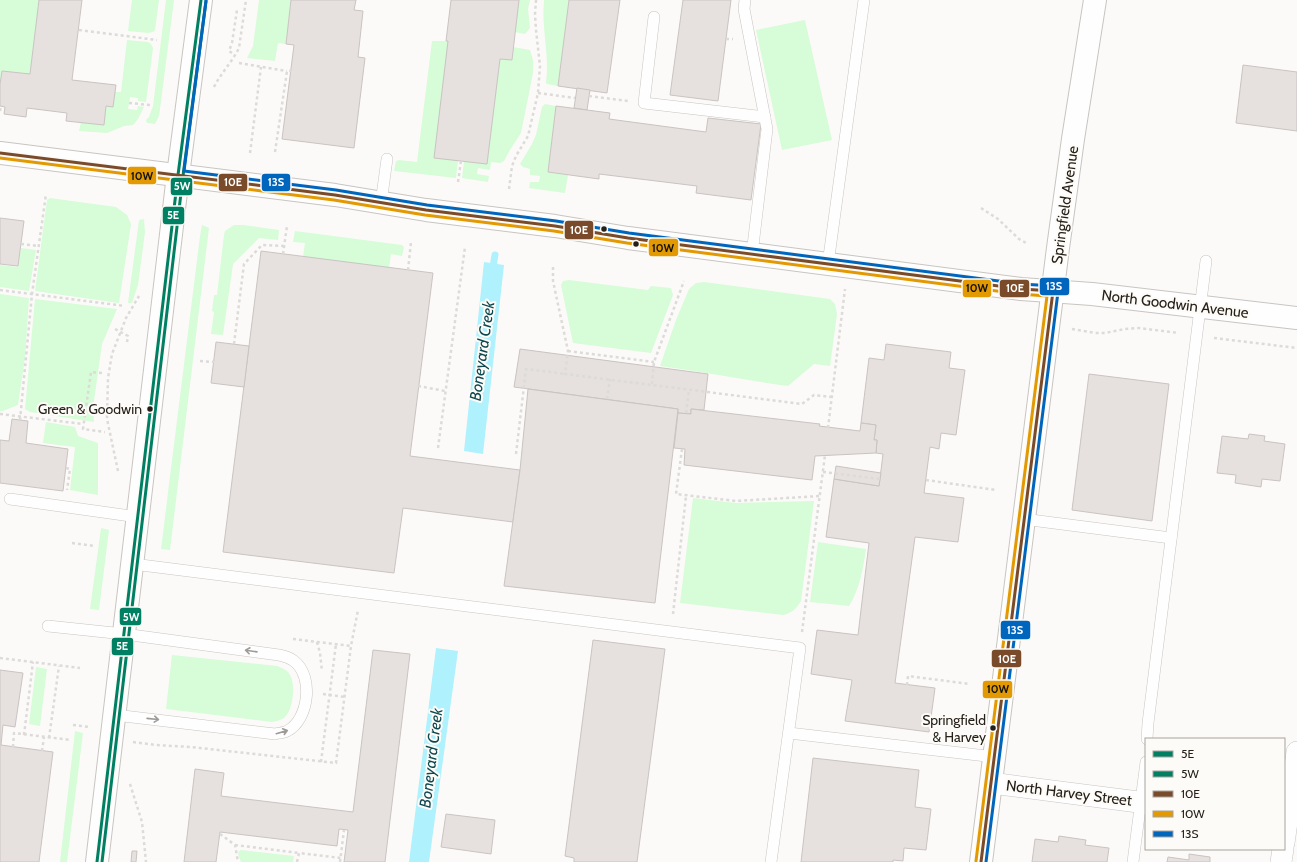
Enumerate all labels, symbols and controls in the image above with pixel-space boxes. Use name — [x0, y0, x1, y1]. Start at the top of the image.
street label: Springfield Avenue — [1048, 144, 1082, 265]
line badge: 10W — [127, 166, 157, 185]
text: 10W — [131, 169, 154, 183]
line badge: 10E — [218, 173, 248, 192]
line badge: 13S — [261, 173, 291, 192]
text: 10E — [224, 175, 242, 189]
text: 13S — [268, 175, 285, 189]
line badge: 5W — [170, 177, 193, 196]
text: 5W — [174, 179, 191, 193]
line badge: 5E — [162, 206, 185, 225]
text: 5E — [167, 208, 179, 222]
line badge: 10E — [564, 220, 594, 240]
text: 10E — [570, 223, 588, 237]
unlabelled marker — [599, 224, 609, 234]
line badge: 10W — [648, 238, 679, 257]
unlabelled marker — [631, 239, 641, 249]
text: 10W — [652, 241, 675, 255]
line badge: 13S — [1039, 277, 1070, 296]
line badge: 10W — [962, 279, 992, 298]
line badge: 10E — [999, 279, 1030, 298]
text: 13S — [1046, 279, 1063, 293]
text: 10W — [966, 281, 989, 295]
text: 10E — [1006, 281, 1024, 295]
street label: North Goodwin Avenue — [1100, 286, 1250, 322]
water label: Boneyard Creek — [466, 299, 499, 402]
place label: Green & Goodwin — [38, 400, 142, 418]
marker: Green & Goodwin — [145, 404, 155, 414]
line badge: 5W — [119, 607, 142, 626]
text: 5W — [123, 610, 140, 624]
line badge: 13S — [1000, 620, 1031, 640]
text: 13S — [1007, 623, 1024, 637]
line badge: 5E — [111, 637, 134, 656]
text: 5E — [116, 639, 128, 653]
one-way arrow — [245, 647, 258, 655]
line badge: 10E — [991, 649, 1022, 668]
text: 10E — [998, 652, 1016, 666]
line badge: 10W — [982, 680, 1013, 699]
text: 10W — [987, 682, 1010, 696]
water label: Boneyard Creek — [415, 706, 447, 809]
place label: Springfield & Harvey — [922, 711, 986, 746]
one-way arrow — [146, 715, 159, 723]
marker: Springfield & Harvey — [988, 723, 998, 733]
one-way arrow — [275, 728, 288, 735]
legend — [1145, 738, 1285, 850]
text: 5E — [1181, 746, 1194, 761]
text: 5W — [1181, 766, 1199, 781]
street label: North Harvey Street — [1005, 776, 1133, 810]
text: 10E — [1181, 786, 1200, 801]
text: 10W — [1181, 806, 1205, 821]
text: 13S — [1181, 826, 1198, 841]

